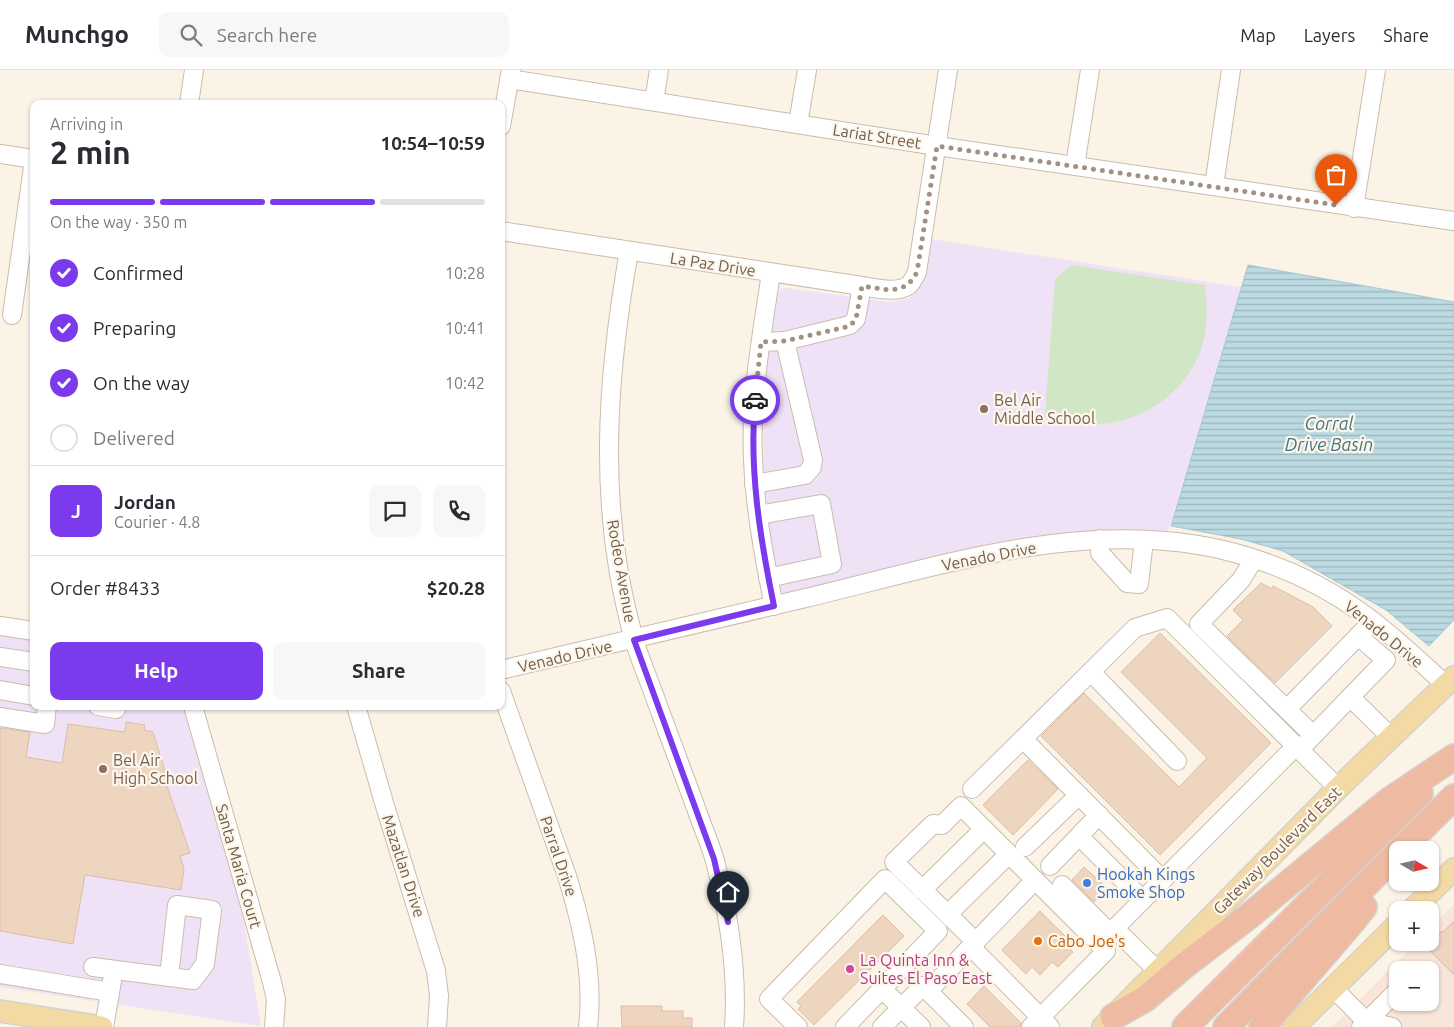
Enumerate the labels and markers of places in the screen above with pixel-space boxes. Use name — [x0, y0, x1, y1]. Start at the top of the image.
pin — [1315, 154, 1357, 205]
place label: Bel Air Middle School — [994, 391, 1095, 427]
marker: Bel Air Middle School — [978, 403, 990, 415]
place label: Bel Air High School — [113, 751, 198, 787]
marker: Bel Air High School — [97, 763, 109, 775]
place label: Hookah Kings Smoke Shop — [1097, 865, 1195, 901]
pin — [707, 871, 749, 922]
marker: Hookah Kings Smoke Shop — [1081, 877, 1093, 889]
place label: Cabo Joe's — [1048, 932, 1125, 950]
marker: Cabo Joe's — [1032, 935, 1044, 947]
place label: La Quinta Inn & Suites El Paso East — [860, 951, 993, 987]
marker: La Quinta Inn & Suites El Paso East — [844, 963, 856, 975]

